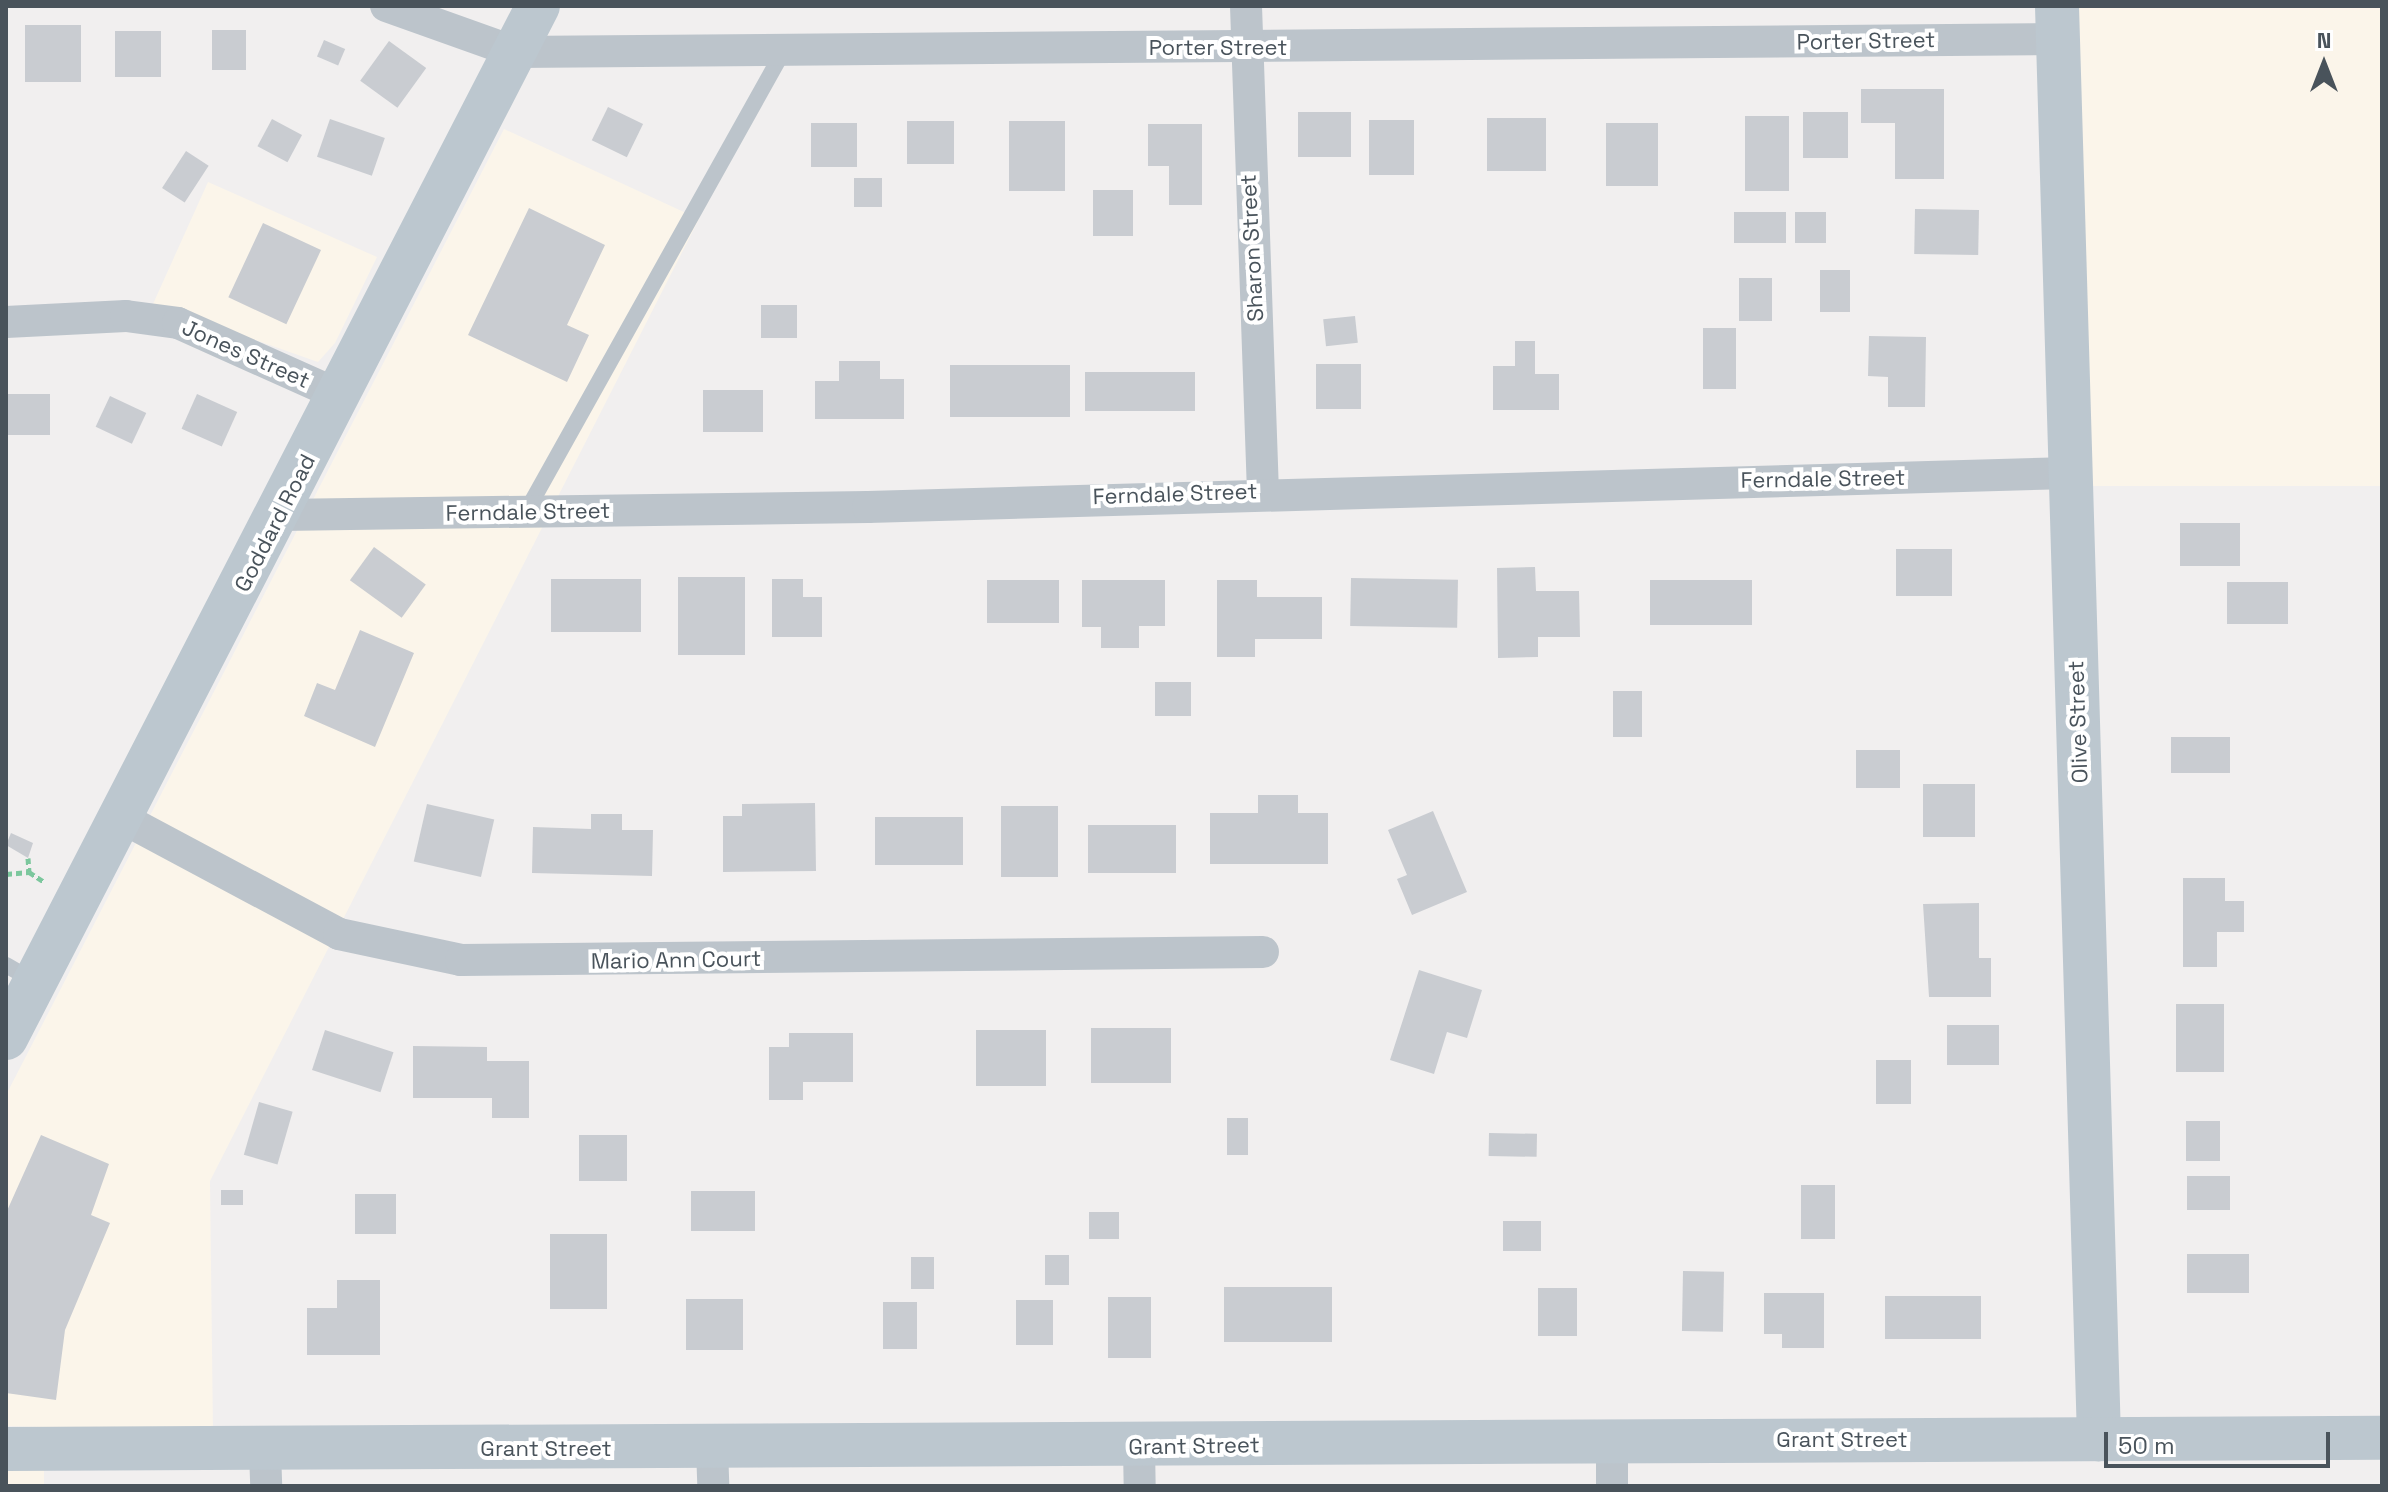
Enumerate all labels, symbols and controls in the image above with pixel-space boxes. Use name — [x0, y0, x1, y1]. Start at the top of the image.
north arrow — [2284, 24, 2364, 104]
text: N — [2317, 26, 2331, 54]
street label: Porter Street — [1796, 27, 1936, 55]
street label: Porter Street — [1149, 35, 1287, 61]
street label: Sharon Street — [1235, 174, 1269, 322]
street label: Jones Street — [178, 314, 314, 394]
street label: Goddard Road — [229, 450, 321, 596]
street label: Ferndale Street — [1740, 464, 1906, 494]
street label: Ferndale Street — [1092, 478, 1258, 510]
street label: Ferndale Street — [445, 497, 611, 527]
street label: Olive Street — [2063, 660, 2093, 784]
street label: Mario Ann Court — [590, 945, 762, 975]
scale bar — [2108, 1416, 2334, 1466]
street label: Grant Street — [1776, 1427, 1908, 1453]
text: 50 m — [2118, 1430, 2175, 1461]
street label: Grant Street — [1128, 1432, 1260, 1460]
street label: Grant Street — [480, 1436, 612, 1462]

